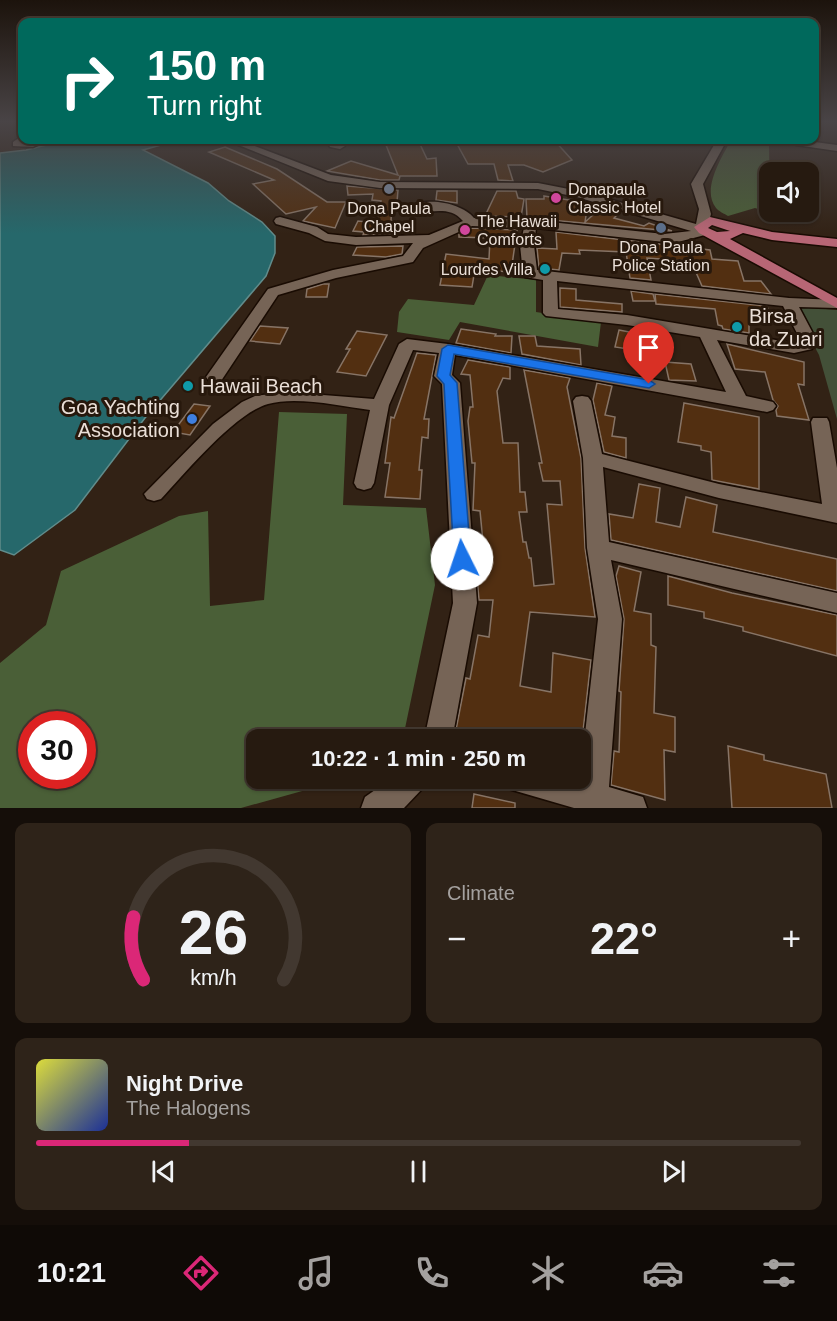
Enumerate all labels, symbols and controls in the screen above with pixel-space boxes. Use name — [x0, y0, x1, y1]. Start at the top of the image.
icon: right — [48, 42, 126, 120]
text: 150 m — [147, 42, 266, 89]
text: Turn right — [147, 91, 262, 121]
map controls — [759, 162, 819, 222]
button: sound — [759, 162, 819, 222]
place label: Donapaula Classic Hotel — [568, 181, 661, 216]
marker: Dona Paula Chapel — [382, 182, 396, 196]
marker: Donapaula Classic Hotel — [549, 191, 563, 205]
place label: Dona Paula Chapel — [347, 200, 431, 235]
place label: The Hawaii Comforts — [477, 213, 557, 248]
marker: Dona Paula Police Station — [654, 221, 668, 235]
marker: The Hawaii Comforts — [458, 223, 472, 237]
place label: Dona Paula Police Station — [612, 239, 710, 274]
place label: Lourdes Villa — [441, 261, 533, 278]
marker: Lourdes Villa — [538, 262, 552, 276]
place label: Birsa da Zuari — [749, 305, 822, 350]
marker: Birsa da Zuari — [730, 320, 744, 334]
pin — [623, 322, 674, 384]
icon: arrive — [632, 331, 665, 364]
place label: Hawaii Beach — [200, 375, 322, 397]
marker: Hawaii Beach — [181, 379, 195, 393]
place label: Goa Yachting Association — [61, 396, 180, 441]
marker: Goa Yachting Association — [185, 412, 199, 426]
position arrow — [430, 527, 494, 591]
speed limit sign: 30 — [18, 711, 96, 789]
text: 10:22 · 1 min · 250 m — [311, 746, 526, 771]
text: Climate — [447, 882, 515, 904]
text: 26 — [178, 898, 248, 967]
text: 22° — [590, 913, 658, 964]
text: − — [447, 920, 466, 957]
text: + — [782, 920, 801, 957]
text: km/h — [190, 966, 236, 990]
text: Night Drive — [126, 1071, 243, 1096]
text: The Halogens — [126, 1097, 251, 1119]
icon: previous — [147, 1155, 180, 1188]
icon: pause — [402, 1155, 435, 1188]
icon: next — [657, 1155, 690, 1188]
icon: directions — [180, 1252, 222, 1294]
icon: music — [295, 1252, 337, 1294]
icon: phone — [411, 1252, 453, 1294]
icon: climate — [527, 1252, 569, 1294]
icon: car — [642, 1252, 684, 1294]
icon: filters — [758, 1252, 800, 1294]
text: 10:21 — [37, 1258, 106, 1288]

